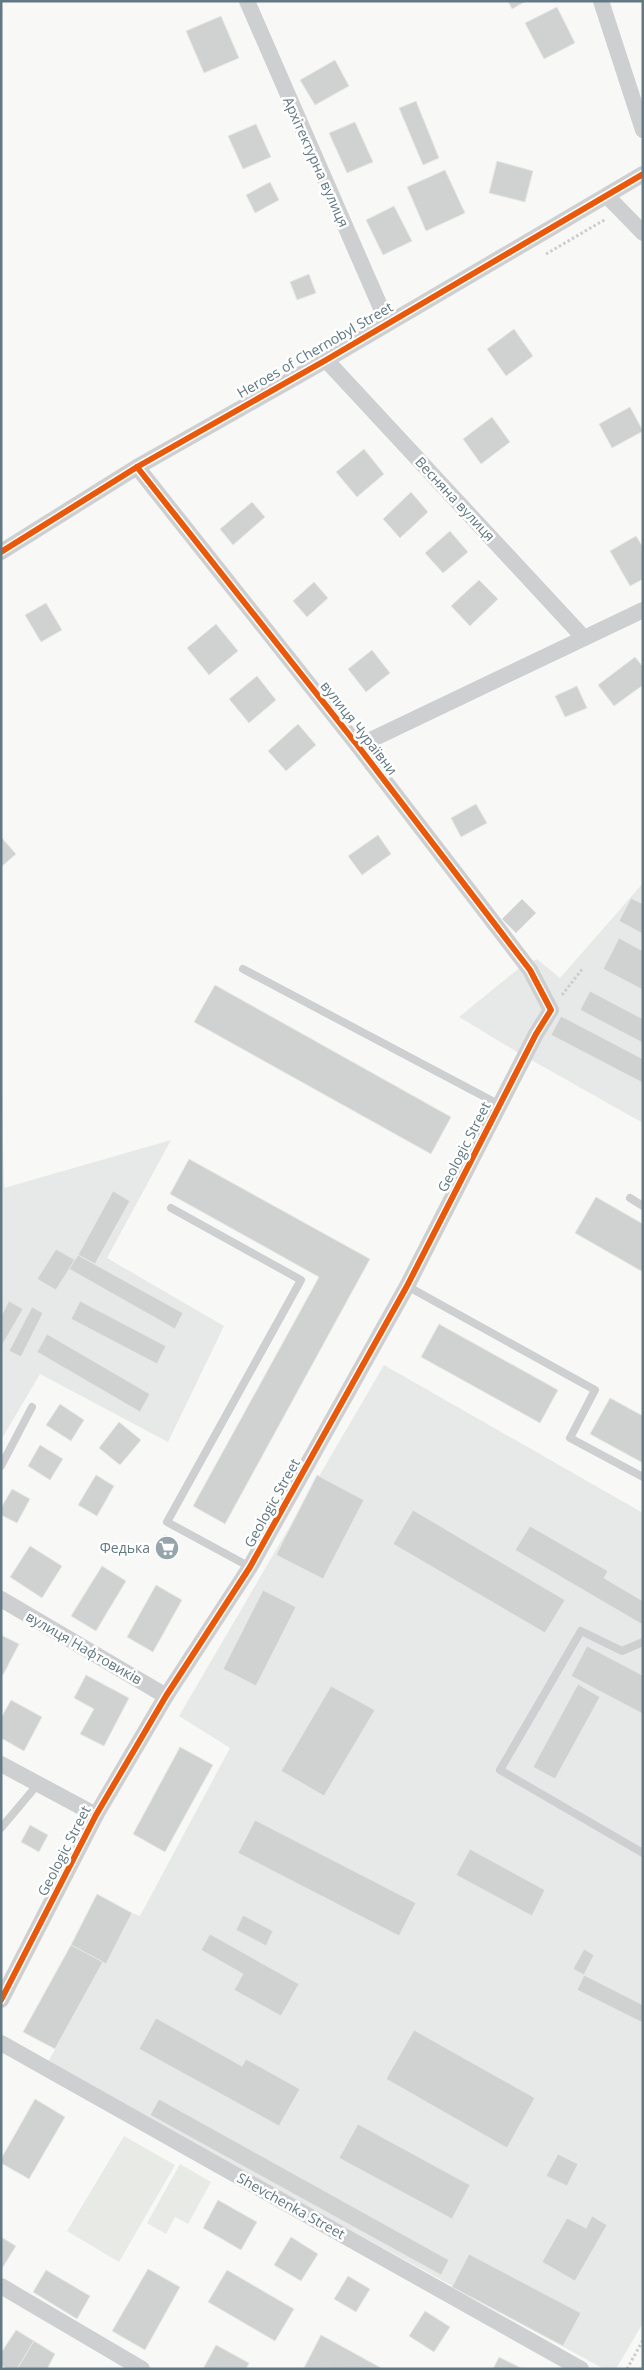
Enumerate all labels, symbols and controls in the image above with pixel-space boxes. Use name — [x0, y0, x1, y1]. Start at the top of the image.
street label: Архітектурна вулиця — [279, 94, 354, 230]
street label: Heroes of Chernobyl Street — [233, 297, 396, 402]
street label: Весняна вулиця — [411, 452, 499, 545]
street label: вулиця Чураївни — [317, 677, 402, 779]
street label: Geologic Street — [433, 1098, 494, 1195]
street label: Geologic Street — [239, 1455, 304, 1551]
supermarket icon: Федька — [154, 1535, 180, 1561]
place label: Федька — [100, 1538, 150, 1557]
street label: вулиця Нафтовиків — [23, 1607, 146, 1689]
street label: Geologic Street — [33, 1802, 94, 1899]
street label: Shevchenka Street — [234, 2168, 349, 2243]

